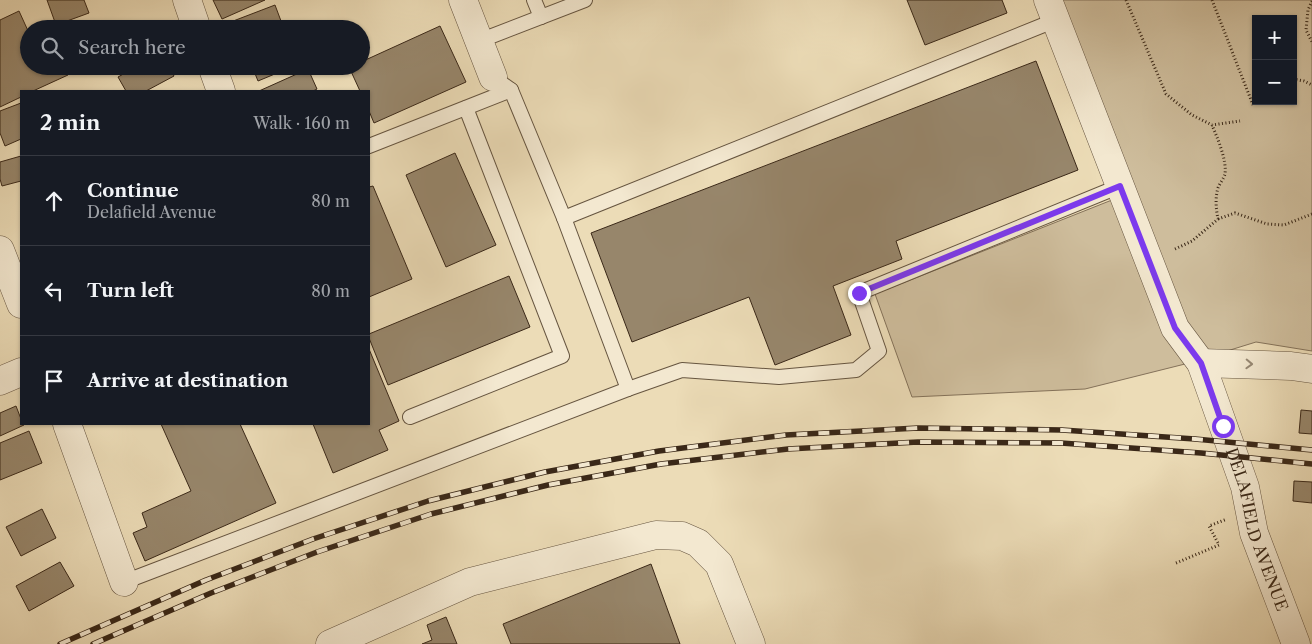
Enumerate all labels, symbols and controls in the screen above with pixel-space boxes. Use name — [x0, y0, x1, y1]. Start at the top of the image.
map controls — [1252, 15, 1297, 105]
button: + — [1252, 15, 1297, 60]
search box — [20, 20, 370, 75]
icon: search — [38, 34, 66, 62]
text: Search here — [78, 36, 186, 59]
button: − — [1252, 60, 1297, 105]
text: 2 min — [40, 110, 100, 135]
text: Walk · 160 m — [253, 113, 350, 133]
text: Continue — [87, 179, 179, 202]
icon: ahead — [40, 187, 68, 215]
text: 80 m — [311, 191, 350, 211]
text: Delafield Avenue — [87, 202, 216, 222]
icon: left — [40, 277, 68, 305]
text: Turn left — [87, 279, 174, 302]
text: 80 m — [311, 281, 350, 301]
route end — [848, 282, 871, 305]
one-way arrow — [1246, 359, 1254, 370]
icon: arrive — [40, 367, 68, 395]
text: Arrive at destination — [87, 369, 288, 392]
route start — [1212, 415, 1235, 438]
street label: DELAFIELD AVENUE — [1222, 445, 1293, 614]

